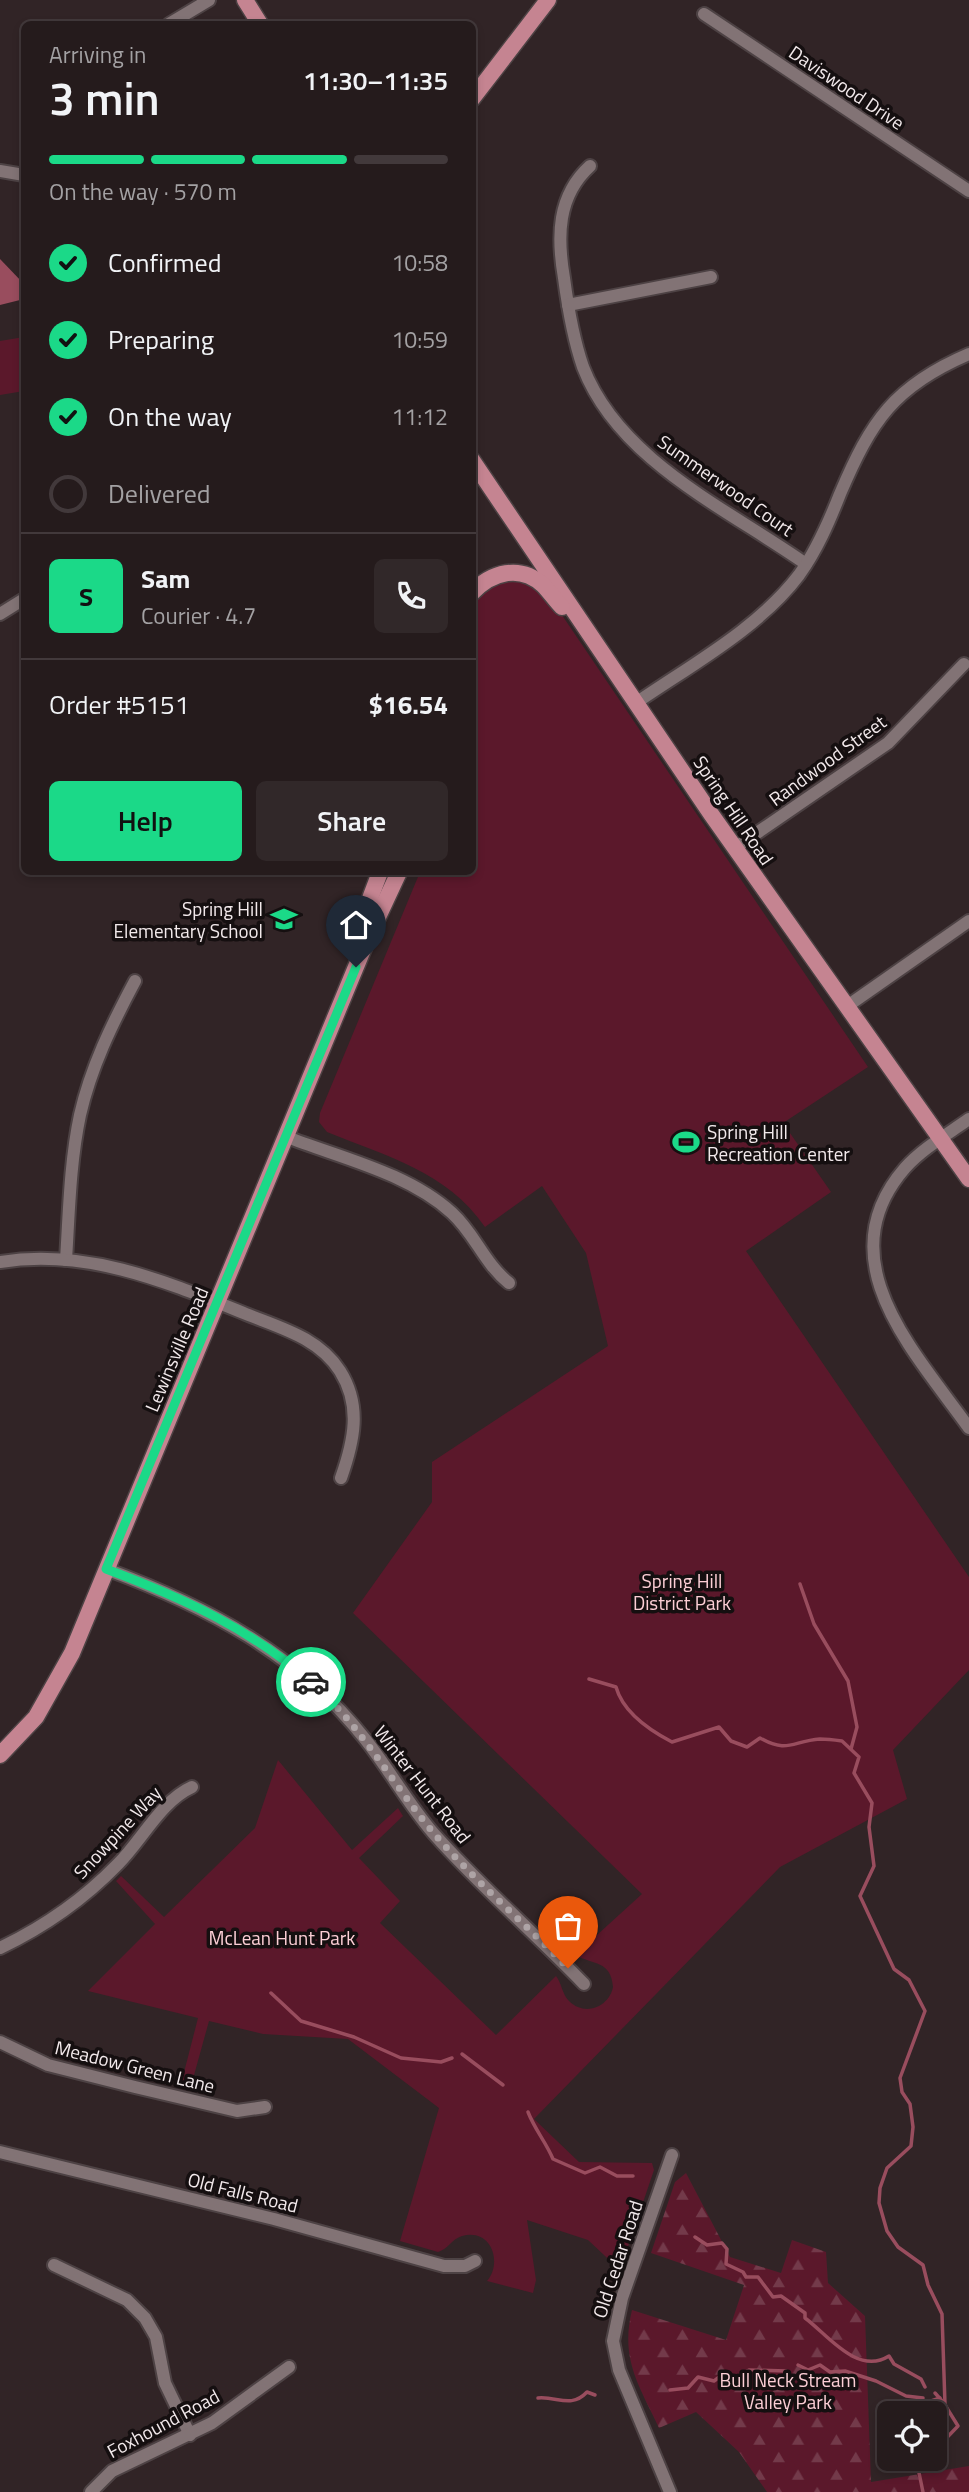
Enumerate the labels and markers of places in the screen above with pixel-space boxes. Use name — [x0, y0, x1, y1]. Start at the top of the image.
place label: Spring Hill Elementary School — [114, 894, 263, 945]
pin — [326, 895, 386, 967]
school or university icon: Spring Hill Elementary School — [269, 904, 299, 934]
place label: Spring Hill Recreation Center — [707, 1117, 850, 1168]
sports icon: Spring Hill Recreation Center — [671, 1127, 701, 1157]
pin — [538, 1896, 598, 1968]

